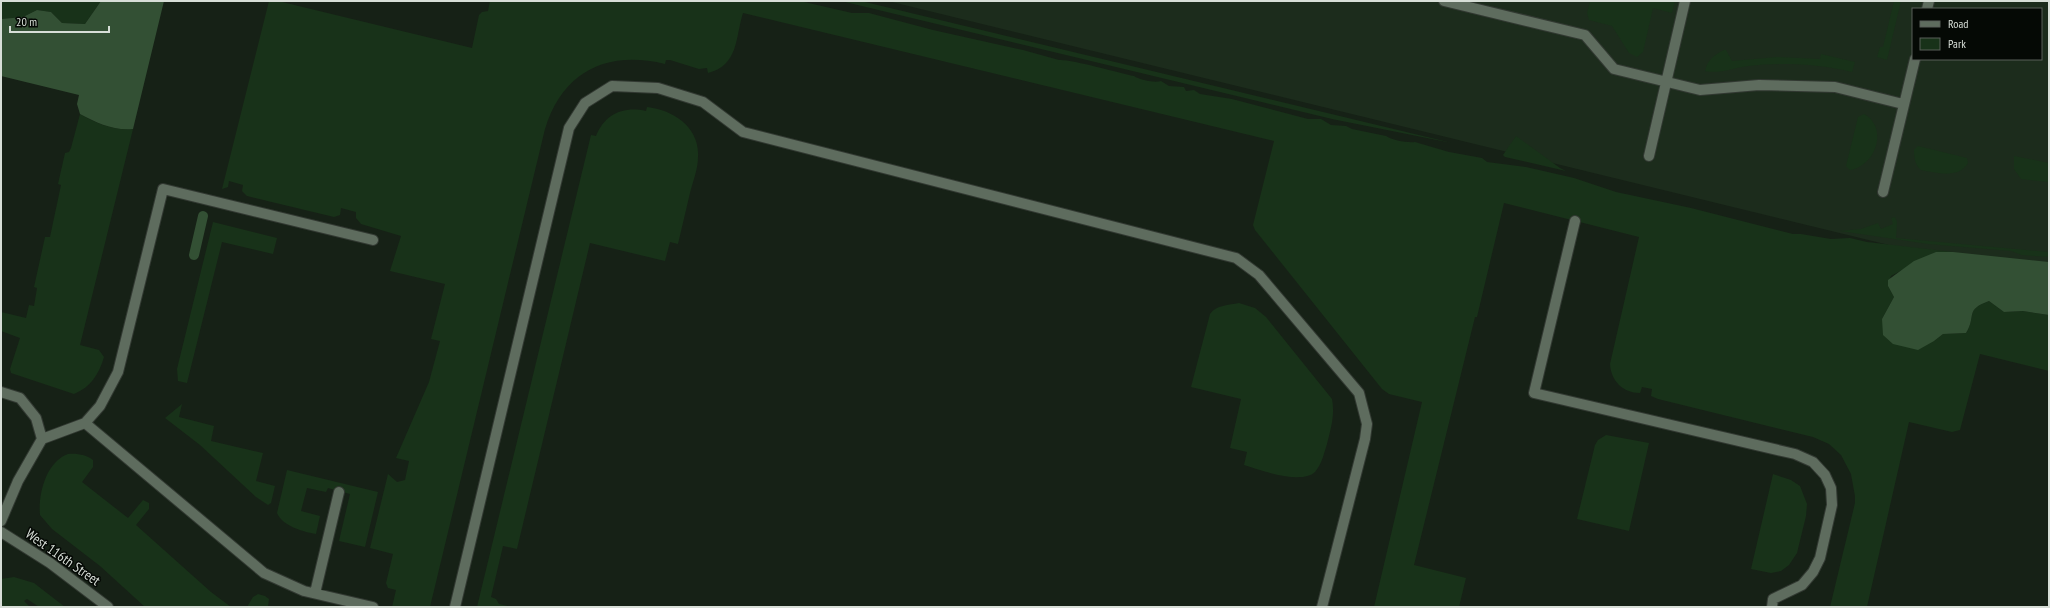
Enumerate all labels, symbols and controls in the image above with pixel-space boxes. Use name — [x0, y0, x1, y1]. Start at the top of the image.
scale bar — [10, 8, 109, 34]
legend — [1912, 8, 2042, 60]
text: 20 m — [16, 14, 37, 29]
text: Road — [1948, 16, 1968, 31]
text: Park — [1948, 36, 1966, 51]
street label: West 116th Street — [22, 525, 104, 589]

